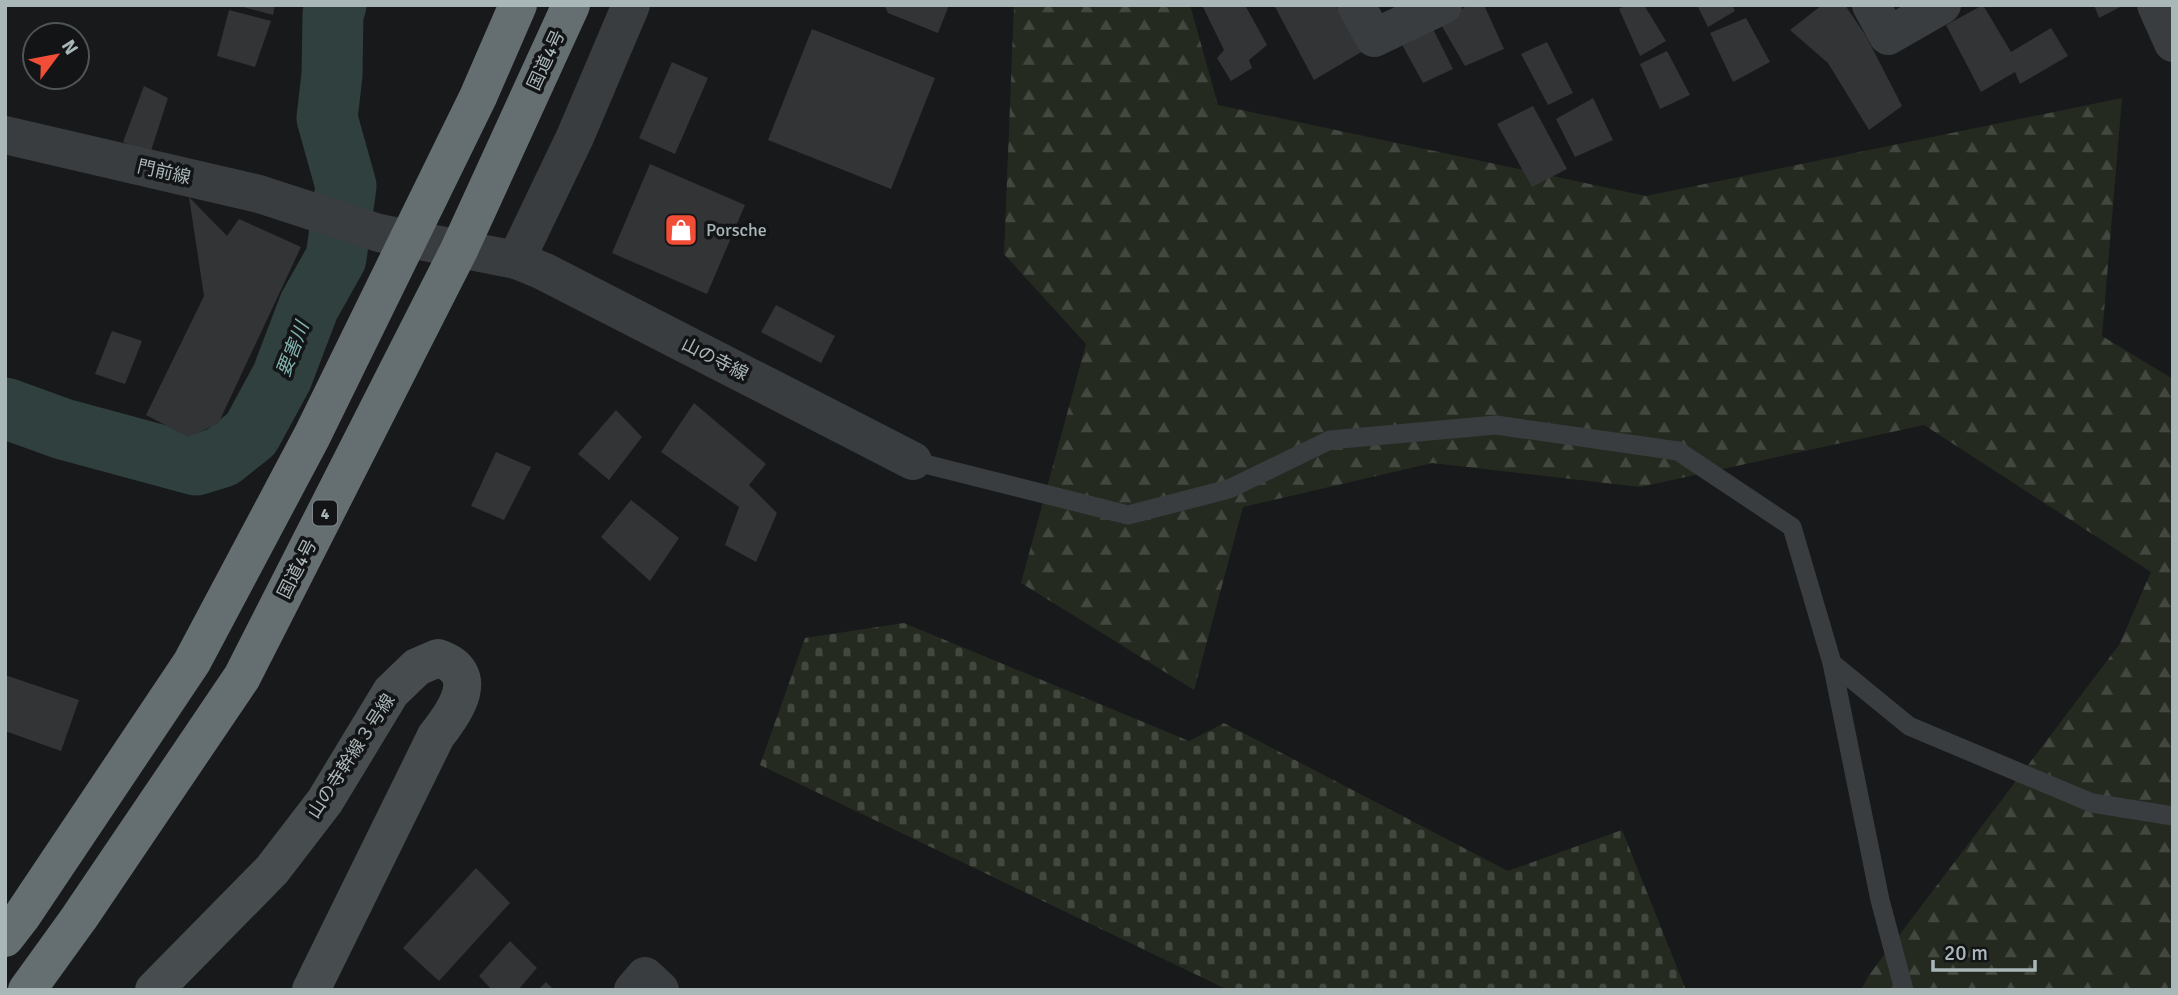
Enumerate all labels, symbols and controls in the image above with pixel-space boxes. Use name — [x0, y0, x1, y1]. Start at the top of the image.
north arrow — [21, 21, 91, 91]
street label: 国道4号 — [523, 26, 569, 94]
text: N — [56, 36, 83, 59]
street label: 門前線 — [135, 155, 193, 189]
shop icon: Porsche — [662, 211, 700, 249]
place label: Porsche — [706, 219, 767, 241]
water label: 要害川 — [272, 317, 315, 380]
street label: 山の寺線 — [678, 333, 752, 385]
road number: 4 — [313, 500, 337, 526]
street label: 国道4号 — [273, 536, 321, 602]
street label: 山の寺幹線３号線 — [303, 690, 399, 822]
scale bar — [1933, 928, 2035, 972]
text: 20 m — [1944, 940, 1988, 966]

